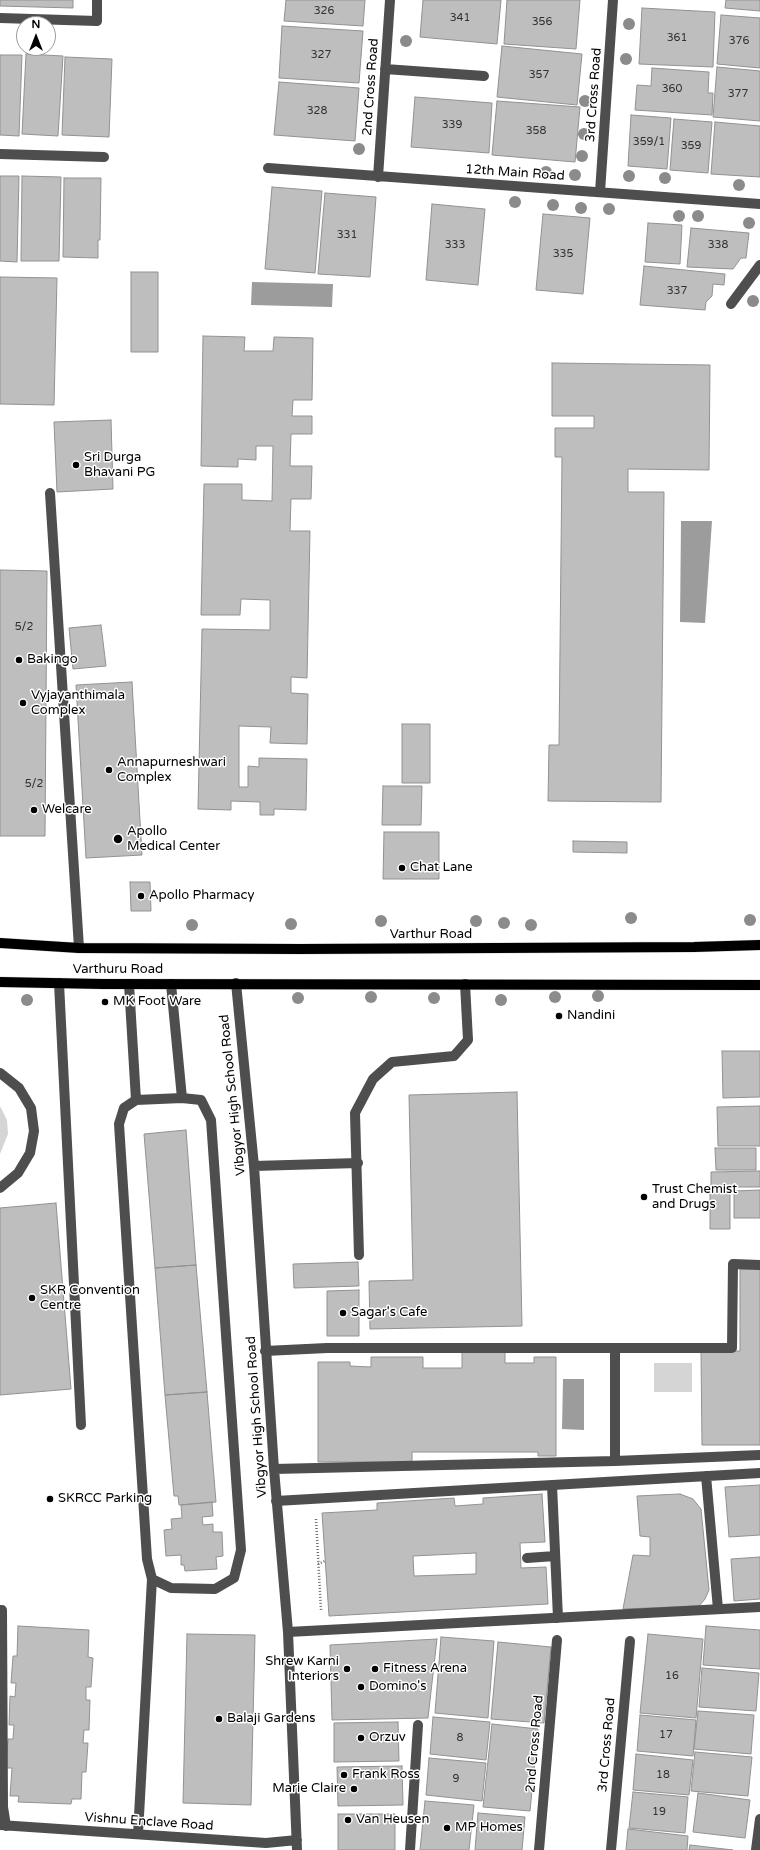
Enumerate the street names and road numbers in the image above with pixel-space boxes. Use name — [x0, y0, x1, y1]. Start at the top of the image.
street label: 2nd Cross Road — [360, 38, 382, 136]
street label: 3rd Cross Road — [583, 47, 605, 143]
street label: 12th Main Road — [465, 162, 565, 184]
street label: Varthur Road — [390, 927, 472, 943]
street label: Varthuru Road — [73, 962, 163, 978]
street label: Vibgyor High School Road — [217, 1014, 249, 1176]
street label: Vibgyor High School Road — [244, 1336, 270, 1498]
street label: 2nd Cross Road — [523, 1695, 547, 1793]
street label: 3rd Cross Road — [595, 1697, 619, 1793]
street label: Vishnu Enclave Road — [84, 1810, 214, 1834]

